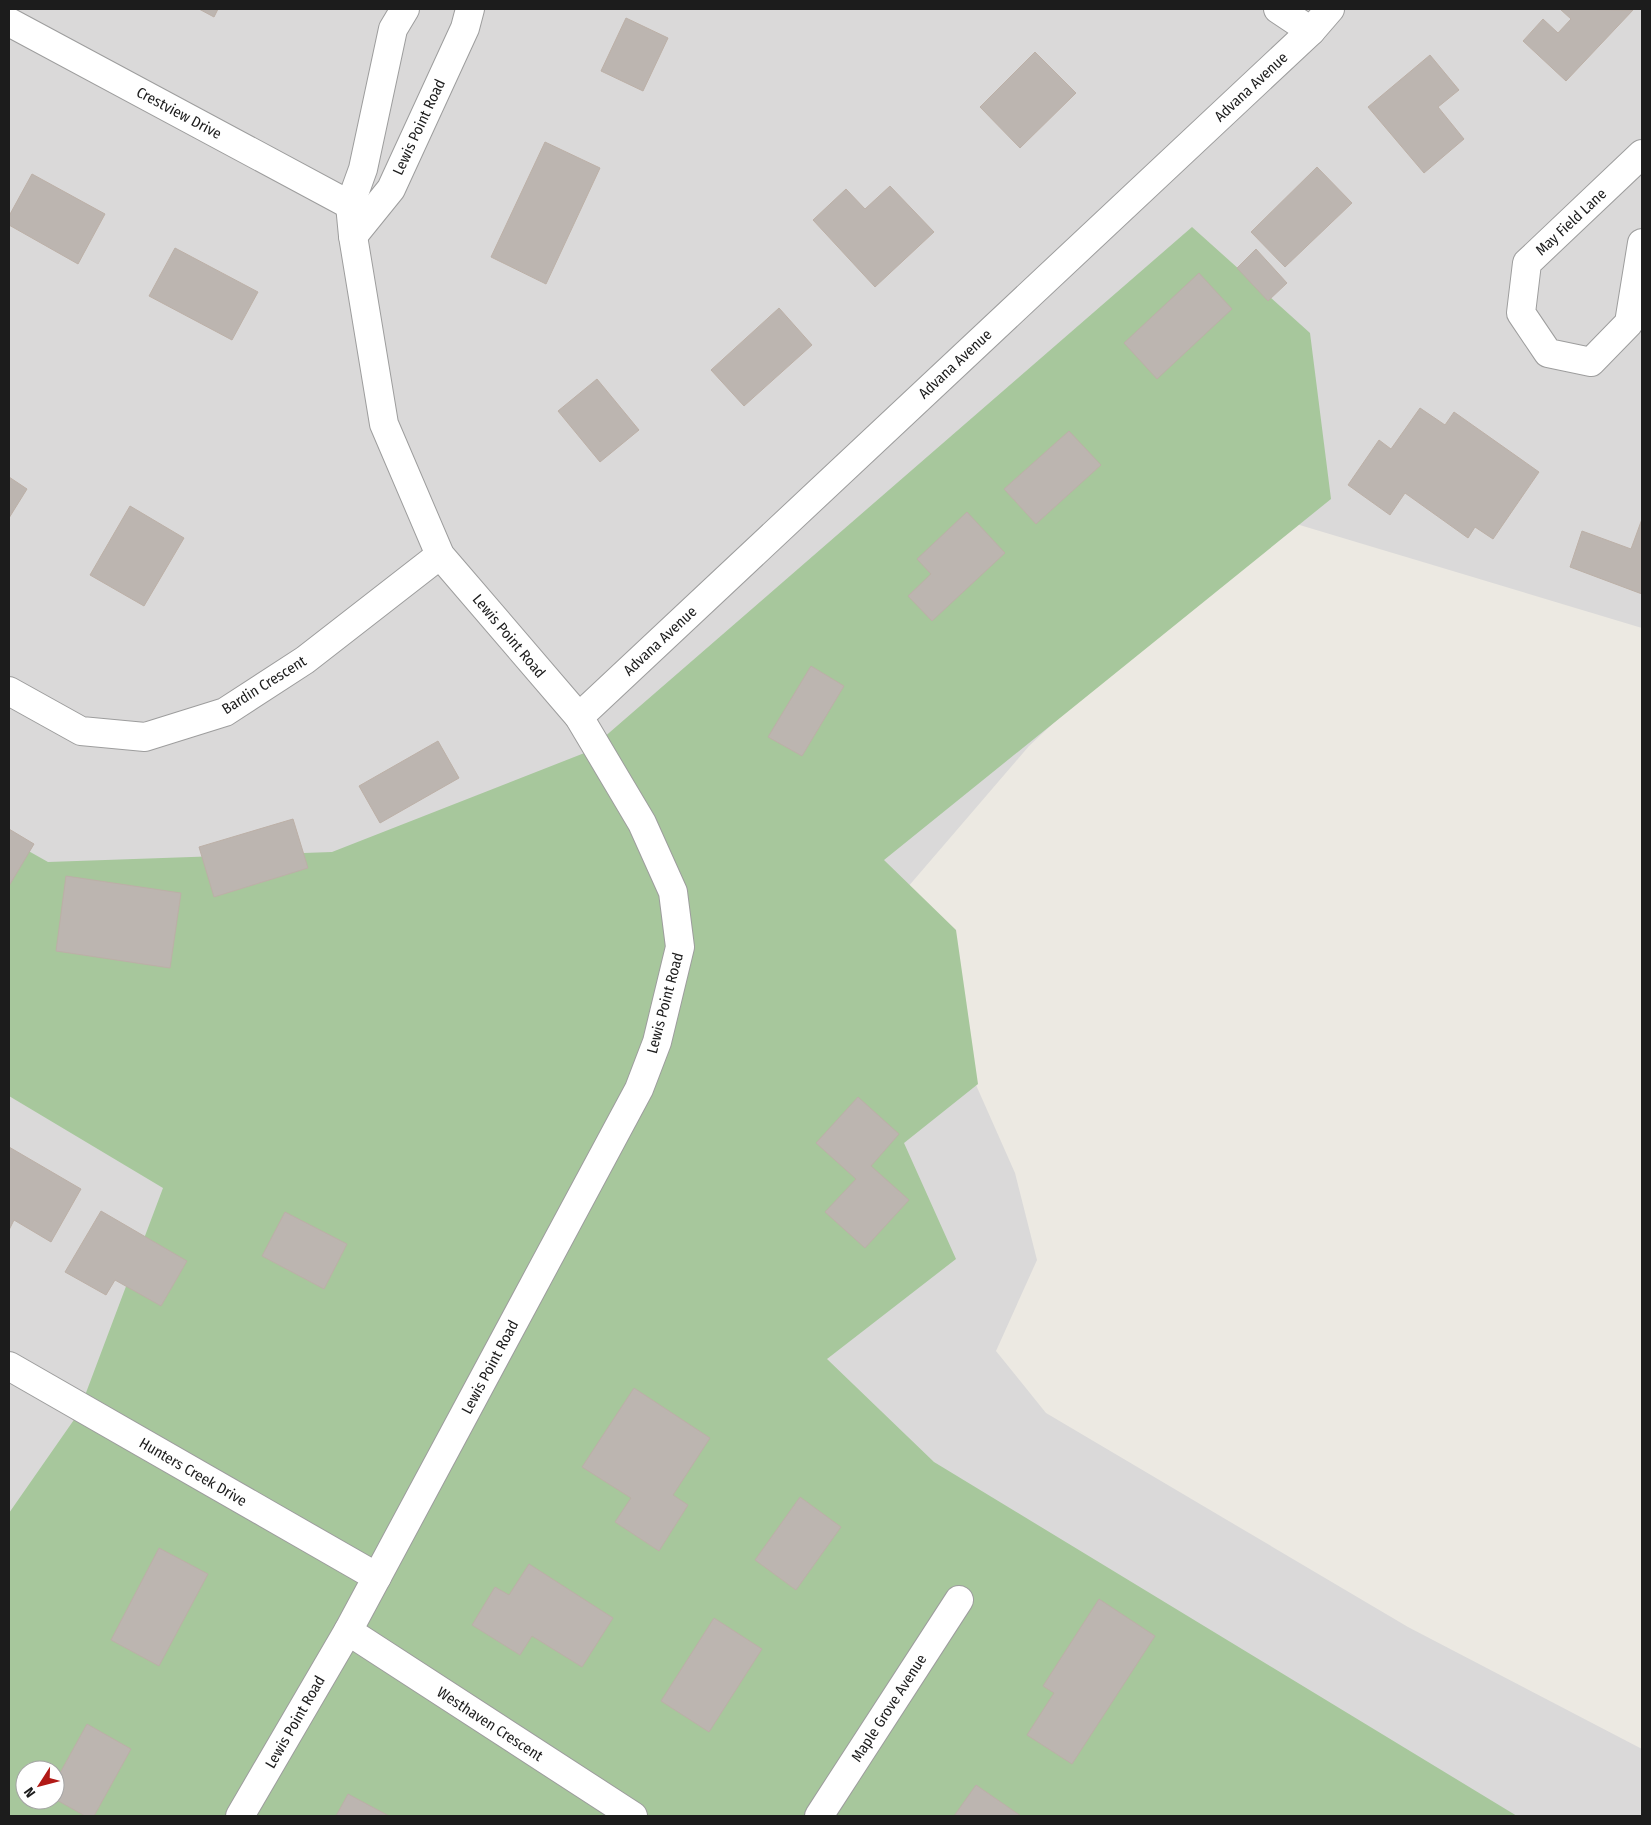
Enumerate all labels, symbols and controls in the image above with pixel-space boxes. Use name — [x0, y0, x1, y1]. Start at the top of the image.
street label: Advana Avenue — [1211, 48, 1291, 126]
street label: Lewis Point Road — [389, 76, 449, 178]
street label: Crestview Drive — [133, 83, 225, 143]
street label: May Field Lane — [1532, 185, 1610, 259]
street label: Advana Avenue — [915, 325, 995, 403]
street label: Lewis Point Road — [469, 590, 549, 682]
street label: Advana Avenue — [620, 602, 700, 680]
street label: Bardin Crescent — [219, 652, 310, 718]
street label: Lewis Point Road — [643, 951, 687, 1055]
street label: Lewis Point Road — [458, 1317, 522, 1417]
street label: Hunters Creek Drive — [136, 1434, 250, 1510]
street label: Maple Grove Avenue — [847, 1651, 931, 1765]
street label: Lewis Point Road — [261, 1673, 329, 1771]
street label: Westhaven Crescent — [434, 1683, 546, 1765]
north arrow — [15, 1760, 65, 1810]
text: N — [21, 1784, 39, 1801]

